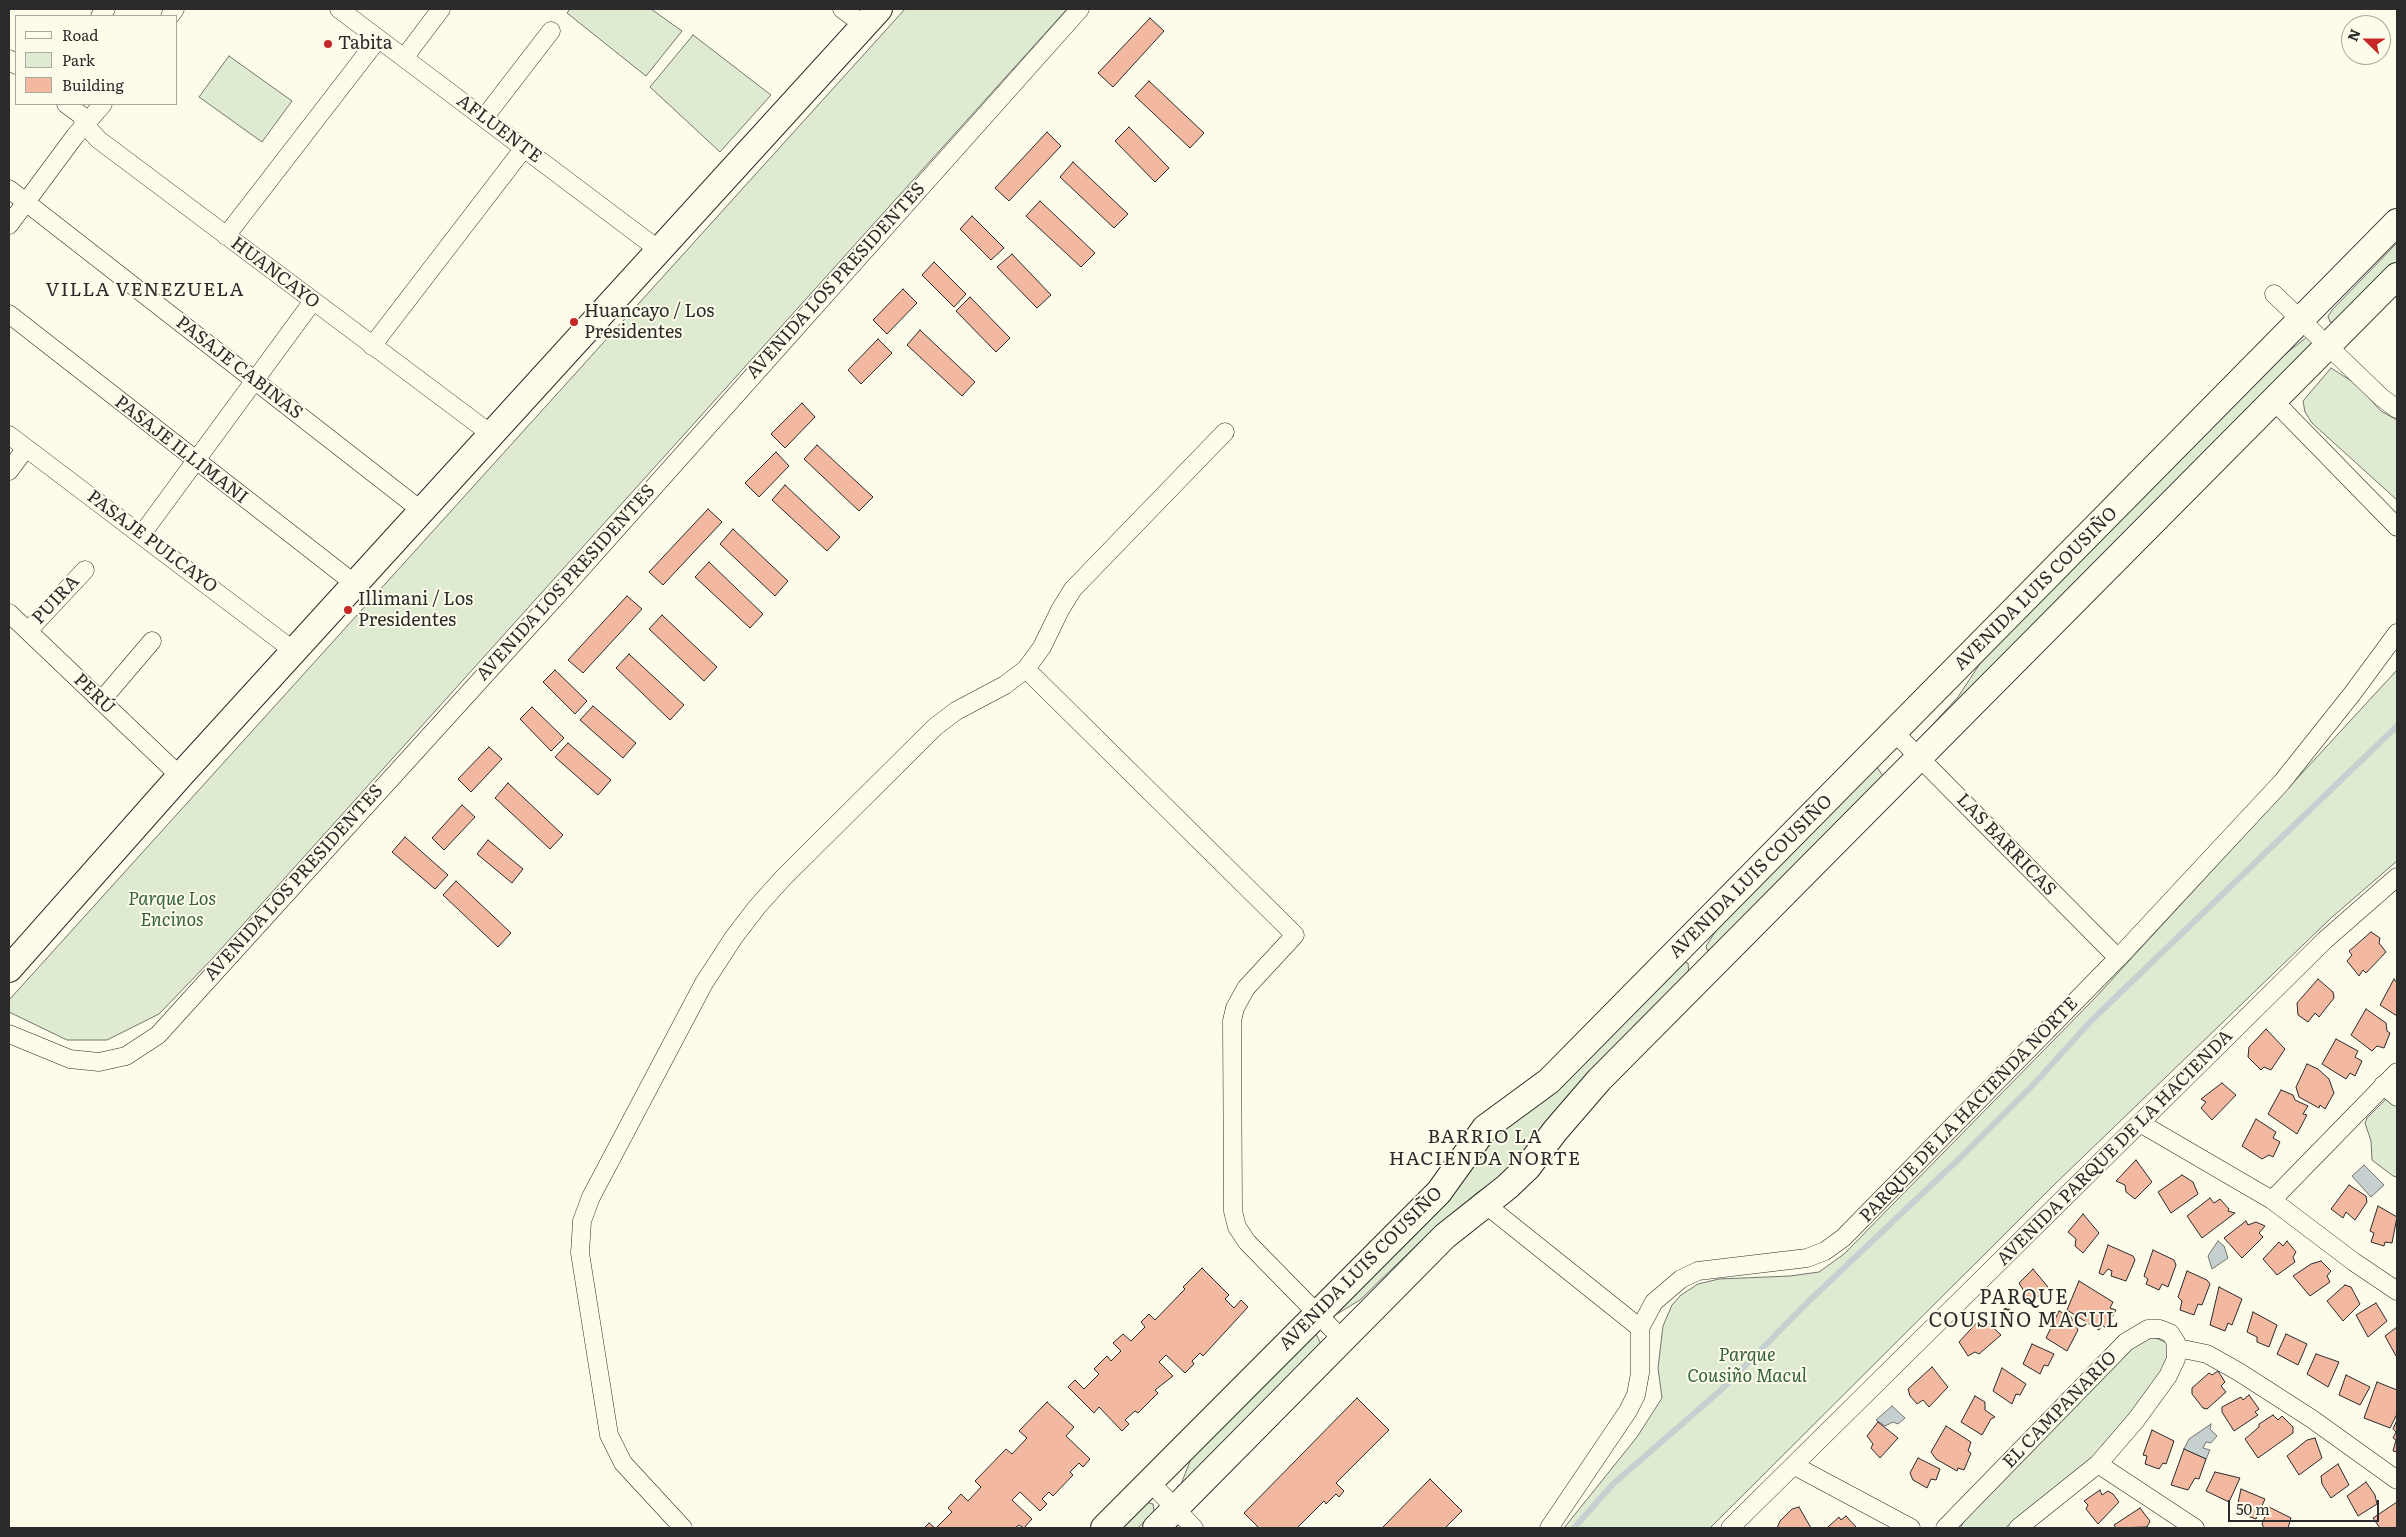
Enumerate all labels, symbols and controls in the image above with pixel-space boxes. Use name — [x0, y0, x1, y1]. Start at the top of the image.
legend — [15, 15, 178, 105]
north arrow — [2341, 15, 2391, 65]
text: Road — [62, 23, 98, 46]
text: N — [2342, 26, 2364, 44]
place label: Tabita — [338, 33, 392, 55]
marker: Tabita — [322, 38, 334, 50]
text: Park — [62, 48, 95, 71]
text: Building — [62, 73, 124, 96]
street label: AFLUENTE — [452, 90, 546, 168]
street label: AVENIDA LOS PRESIDENTES — [742, 178, 930, 384]
street label: HUANCAYO — [226, 233, 324, 313]
district label: VILLA VENEZUELA — [44, 279, 246, 301]
place label: Huancayo / Los Presidentes — [584, 301, 714, 344]
street label: PASAJE CABINAS — [171, 312, 307, 424]
marker: Huancayo / Los Presidentes — [568, 316, 580, 328]
street label: PASAJE ILLIMANI — [110, 391, 252, 509]
street label: AVENIDA LOS PRESIDENTES — [472, 480, 660, 686]
street label: PASAJE PULCAYO — [83, 486, 221, 598]
street label: AVENIDA LUIS COUSIÑO — [1950, 503, 2122, 675]
street label: PUIRA — [28, 571, 84, 629]
place label: Illimani / Los Presidentes — [358, 589, 473, 632]
marker: Illimani / Los Presidentes — [342, 604, 354, 616]
street label: PERÚ — [69, 669, 119, 719]
street label: AVENIDA LOS PRESIDENTES — [200, 780, 388, 986]
street label: LAS BARRICAS — [1952, 789, 2060, 901]
street label: AVENIDA LUIS COUSIÑO — [1665, 791, 1837, 963]
park label: Parque Los Encinos — [128, 889, 216, 932]
street label: PARQUE DE LA HACIENDA NORTE — [1855, 993, 2083, 1227]
street label: AVENIDA PARQUE DE LA HACIENDA — [1993, 1026, 2237, 1270]
district label: BARRIO LA HACIENDA NORTE — [1387, 1126, 1583, 1170]
street label: AVENIDA LUIS COUSIÑO — [1275, 1183, 1447, 1355]
district label: PARQUE COUSIÑO MACUL — [1927, 1286, 2121, 1333]
park label: Parque Cousiño Macul — [1687, 1345, 1807, 1388]
street label: EL CAMPANARIO — [1999, 1347, 2121, 1473]
scale bar — [2231, 1490, 2382, 1522]
text: 50 m — [2236, 1497, 2270, 1520]

